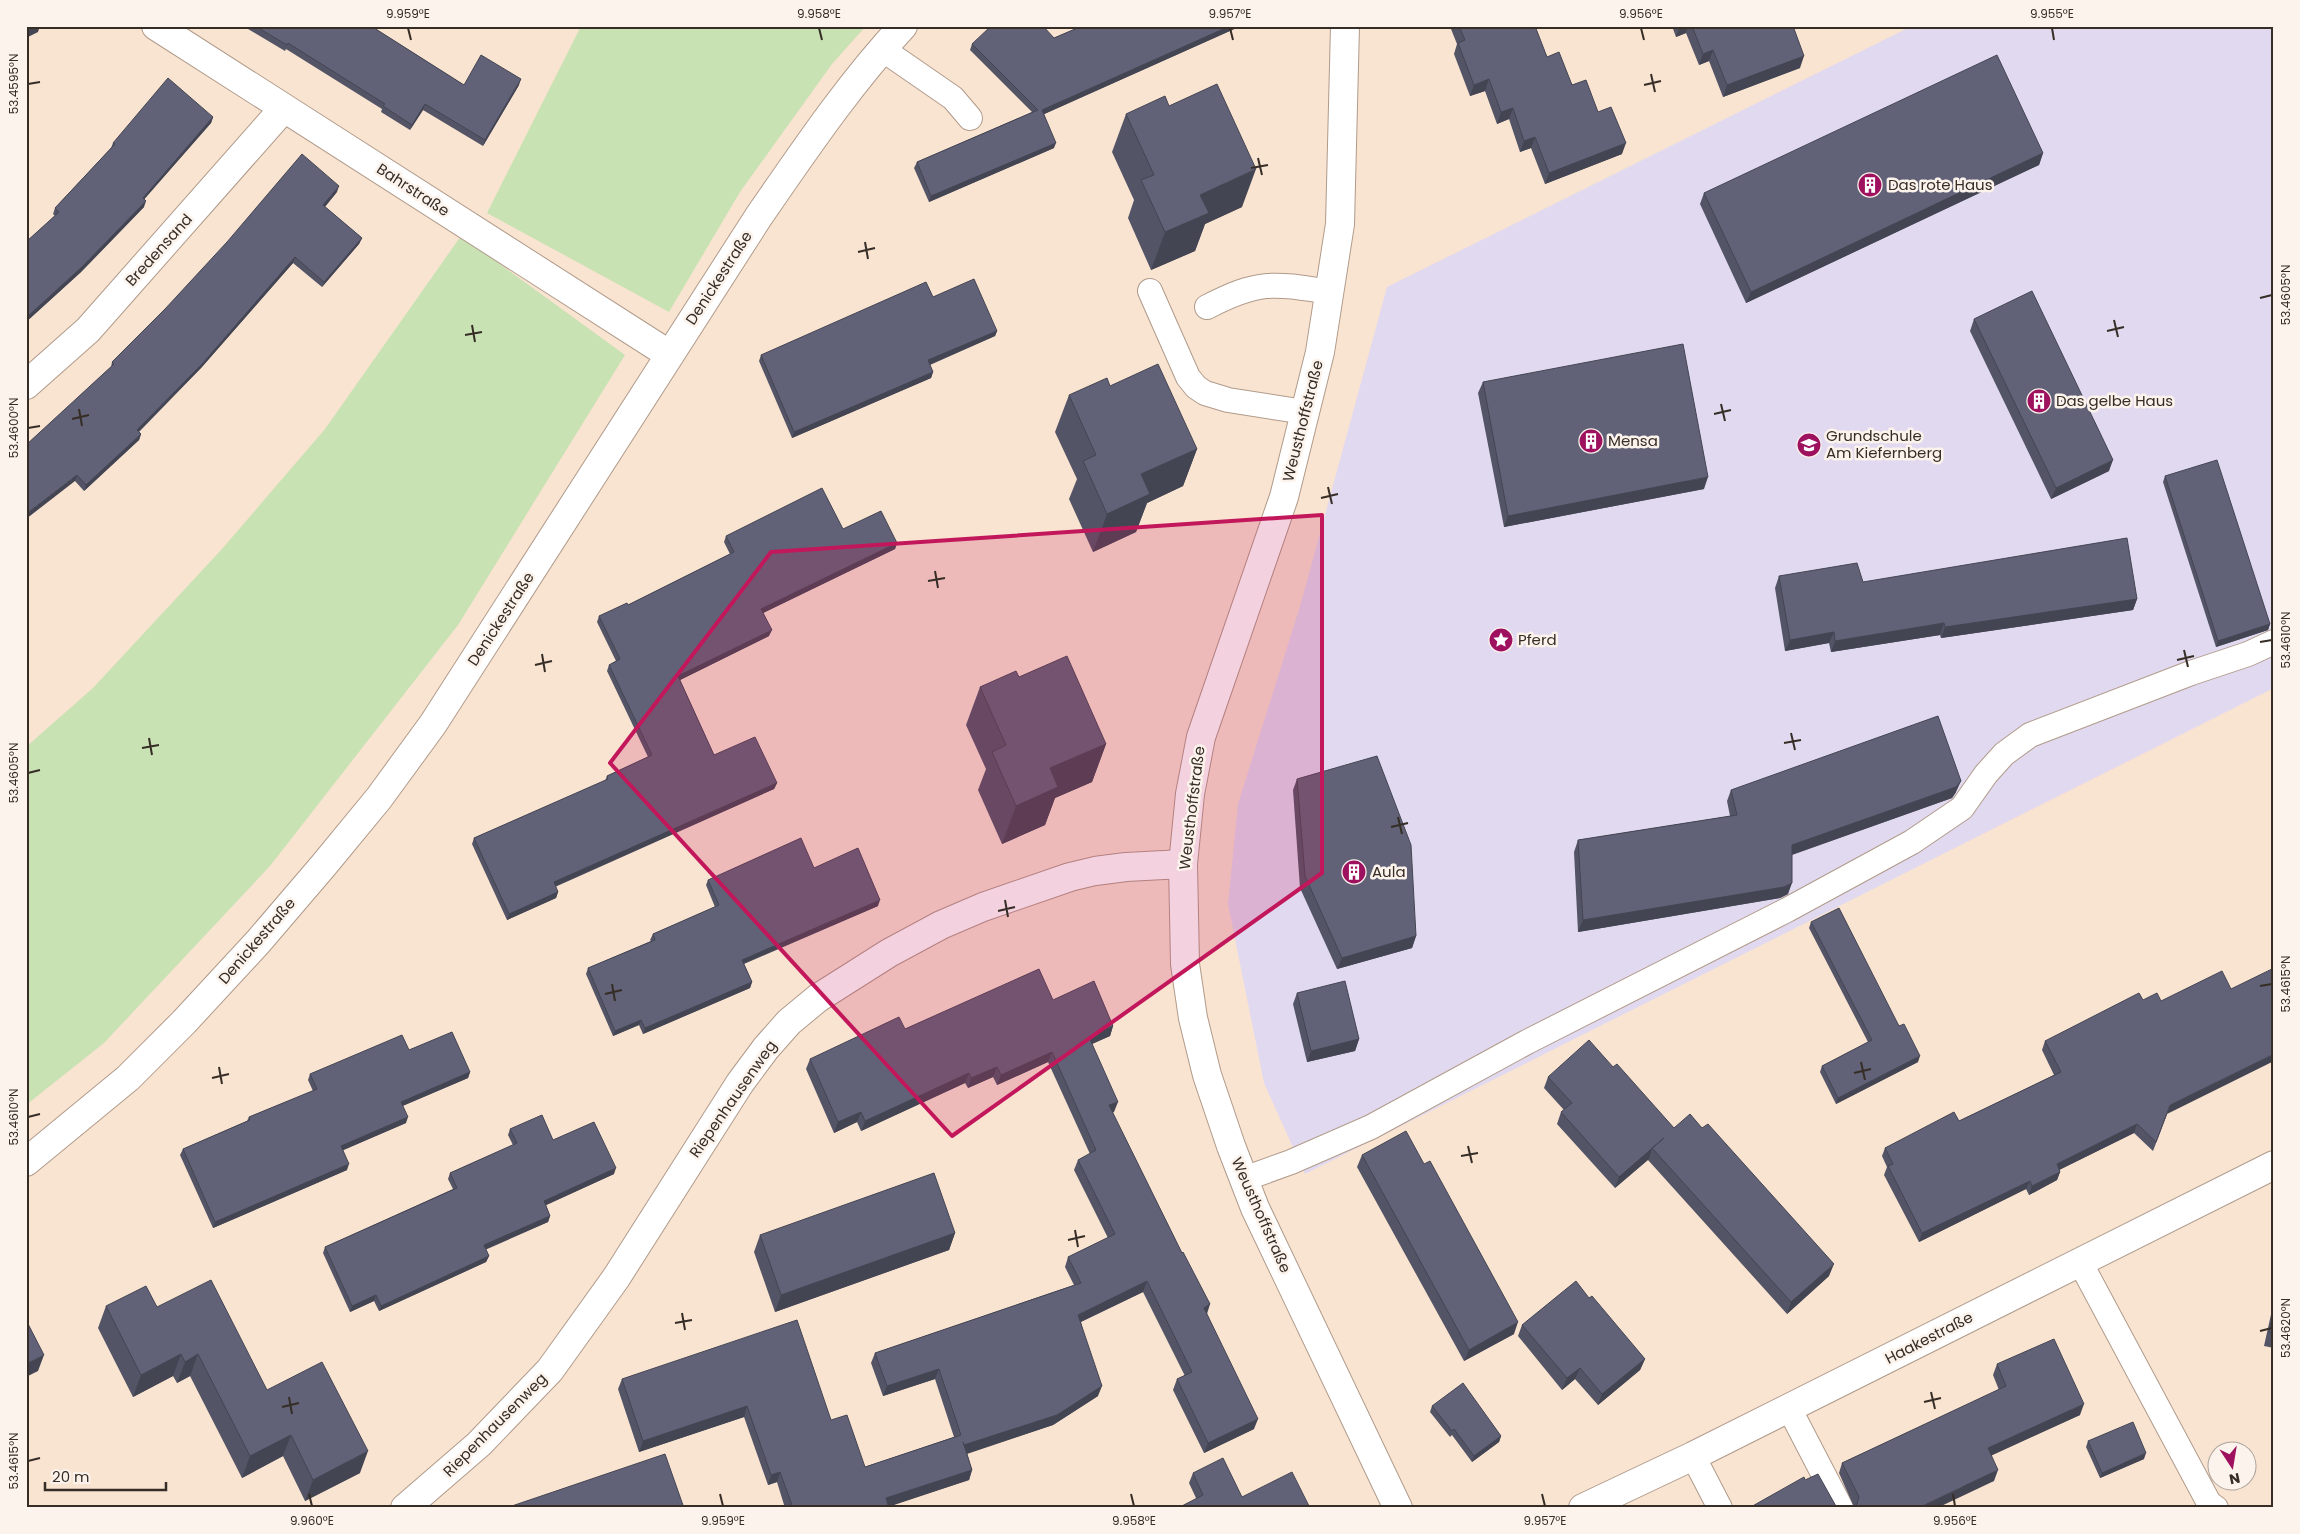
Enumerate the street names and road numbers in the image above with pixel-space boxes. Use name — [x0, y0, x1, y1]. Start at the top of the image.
street label: Bahrstraße — [373, 158, 454, 221]
street label: Bredensand — [120, 209, 197, 290]
street label: Denickestraße — [680, 227, 757, 329]
street label: Weusthoffstraße — [1277, 358, 1328, 484]
street label: Denickestraße — [462, 568, 539, 670]
street label: Weusthoffstraße — [1173, 745, 1210, 871]
street label: Denickestraße — [213, 893, 300, 988]
street label: Riepenhausenweg — [684, 1036, 781, 1162]
street label: Weusthoffstraße — [1227, 1154, 1296, 1276]
street label: Haakestraße — [1881, 1306, 1976, 1369]
street label: Riepenhausenweg — [438, 1368, 551, 1481]

